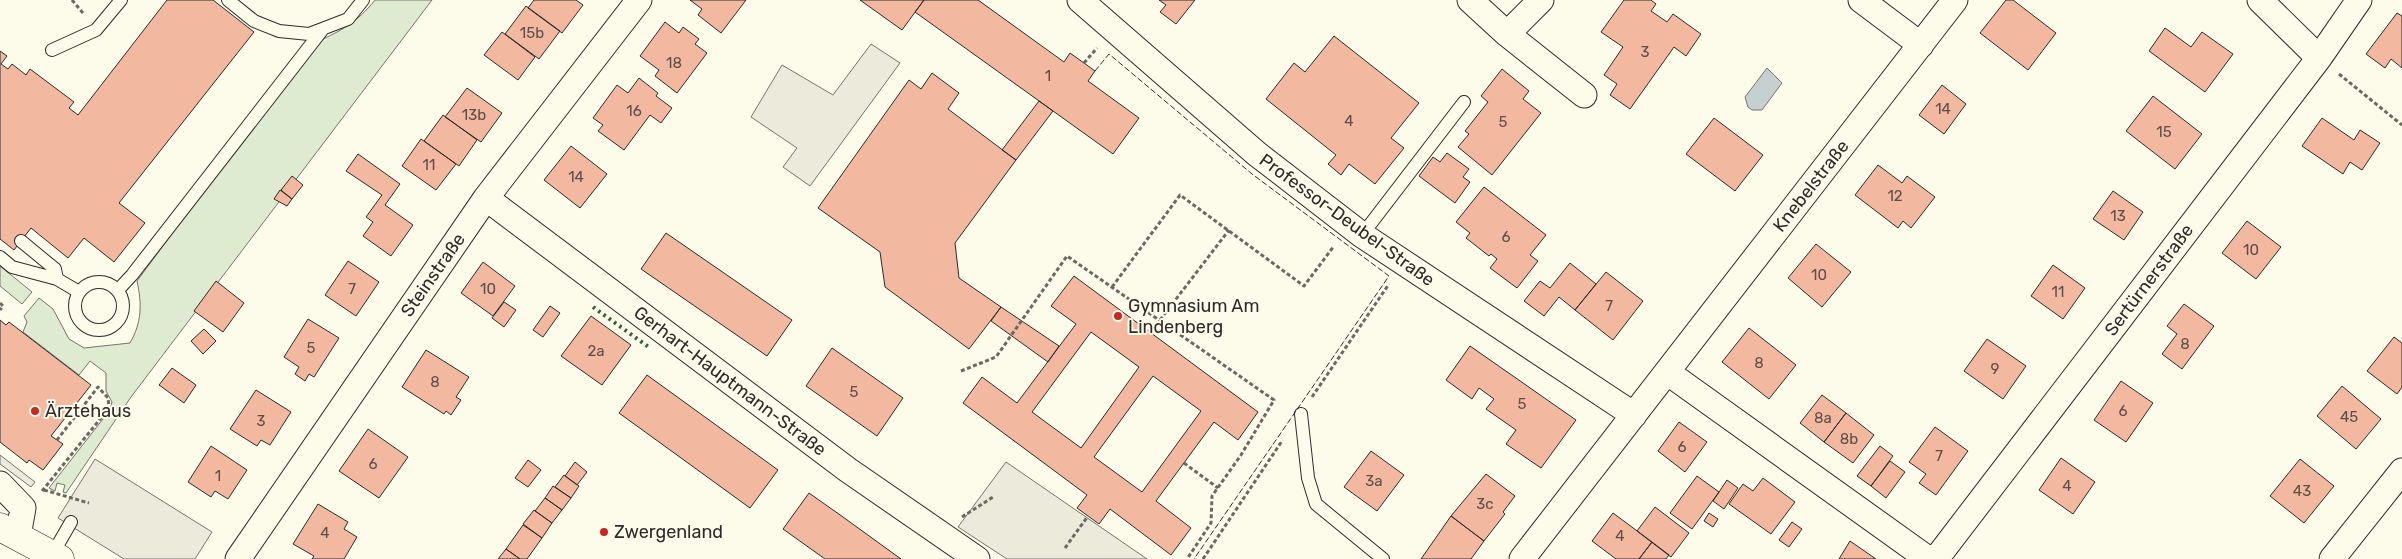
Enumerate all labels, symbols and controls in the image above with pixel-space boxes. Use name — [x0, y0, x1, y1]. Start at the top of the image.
house number: 15b — [520, 24, 544, 42]
house number: 3 — [1640, 43, 1650, 61]
house number: 18 — [666, 54, 682, 72]
house number: 1 — [1045, 67, 1051, 85]
house number: 14 — [1935, 100, 1951, 118]
house number: 16 — [626, 102, 642, 120]
house number: 13b — [462, 106, 486, 124]
house number: 4 — [1344, 112, 1354, 130]
house number: 5 — [1499, 113, 1508, 131]
house number: 15 — [2156, 123, 2172, 141]
street label: Knebelstraße — [1768, 136, 1854, 236]
street label: Professor-Deubel-Straße — [1255, 149, 1439, 291]
house number: 11 — [423, 156, 435, 174]
house number: 14 — [568, 168, 584, 186]
house number: 12 — [1887, 187, 1903, 205]
house number: 13 — [2110, 207, 2126, 225]
street label: Sertürnerstraße — [2100, 220, 2198, 340]
house number: 6 — [1501, 228, 1511, 246]
street label: Steinstraße — [396, 229, 470, 321]
house number: 10 — [2243, 241, 2259, 259]
house number: 10 — [1811, 266, 1827, 284]
house number: 7 — [348, 280, 356, 298]
house number: 10 — [480, 280, 496, 298]
house number: 11 — [2052, 283, 2064, 301]
place label: Gymnasium Am Lindenberg — [1128, 295, 1259, 338]
house number: 7 — [1605, 297, 1613, 315]
street label: Gerhart-Hauptmann-Straße — [629, 301, 831, 461]
marker: Gymnasium Am Lindenberg — [1112, 310, 1124, 322]
house number: 8 — [2180, 335, 2190, 353]
house number: 5 — [307, 339, 316, 357]
house number: 2a — [587, 342, 605, 360]
house number: 8 — [1754, 354, 1764, 372]
house number: 9 — [1991, 360, 2000, 378]
house number: 8 — [430, 373, 440, 391]
house number: 5 — [850, 383, 859, 401]
house number: 5 — [1518, 395, 1527, 413]
place label: Ärztehaus — [45, 400, 131, 422]
house number: 6 — [2118, 402, 2128, 420]
marker: Ärztehaus — [29, 405, 41, 417]
house number: 45 — [2340, 408, 2358, 426]
house number: 8a — [1814, 409, 1832, 427]
house number: 3 — [256, 412, 266, 430]
house number: 8b — [1840, 430, 1858, 448]
house number: 6 — [1677, 438, 1687, 456]
house number: 7 — [1935, 447, 1943, 465]
house number: 6 — [368, 455, 378, 473]
house number: 1 — [215, 467, 221, 485]
house number: 3a — [1365, 472, 1383, 490]
house number: 4 — [2062, 477, 2072, 495]
house number: 43 — [2293, 482, 2311, 500]
house number: 3c — [1476, 495, 1494, 513]
place label: Zwergenland — [614, 521, 723, 543]
house number: 4 — [320, 524, 330, 542]
marker: Zwergenland — [598, 526, 610, 538]
house number: 4 — [1615, 527, 1625, 545]

